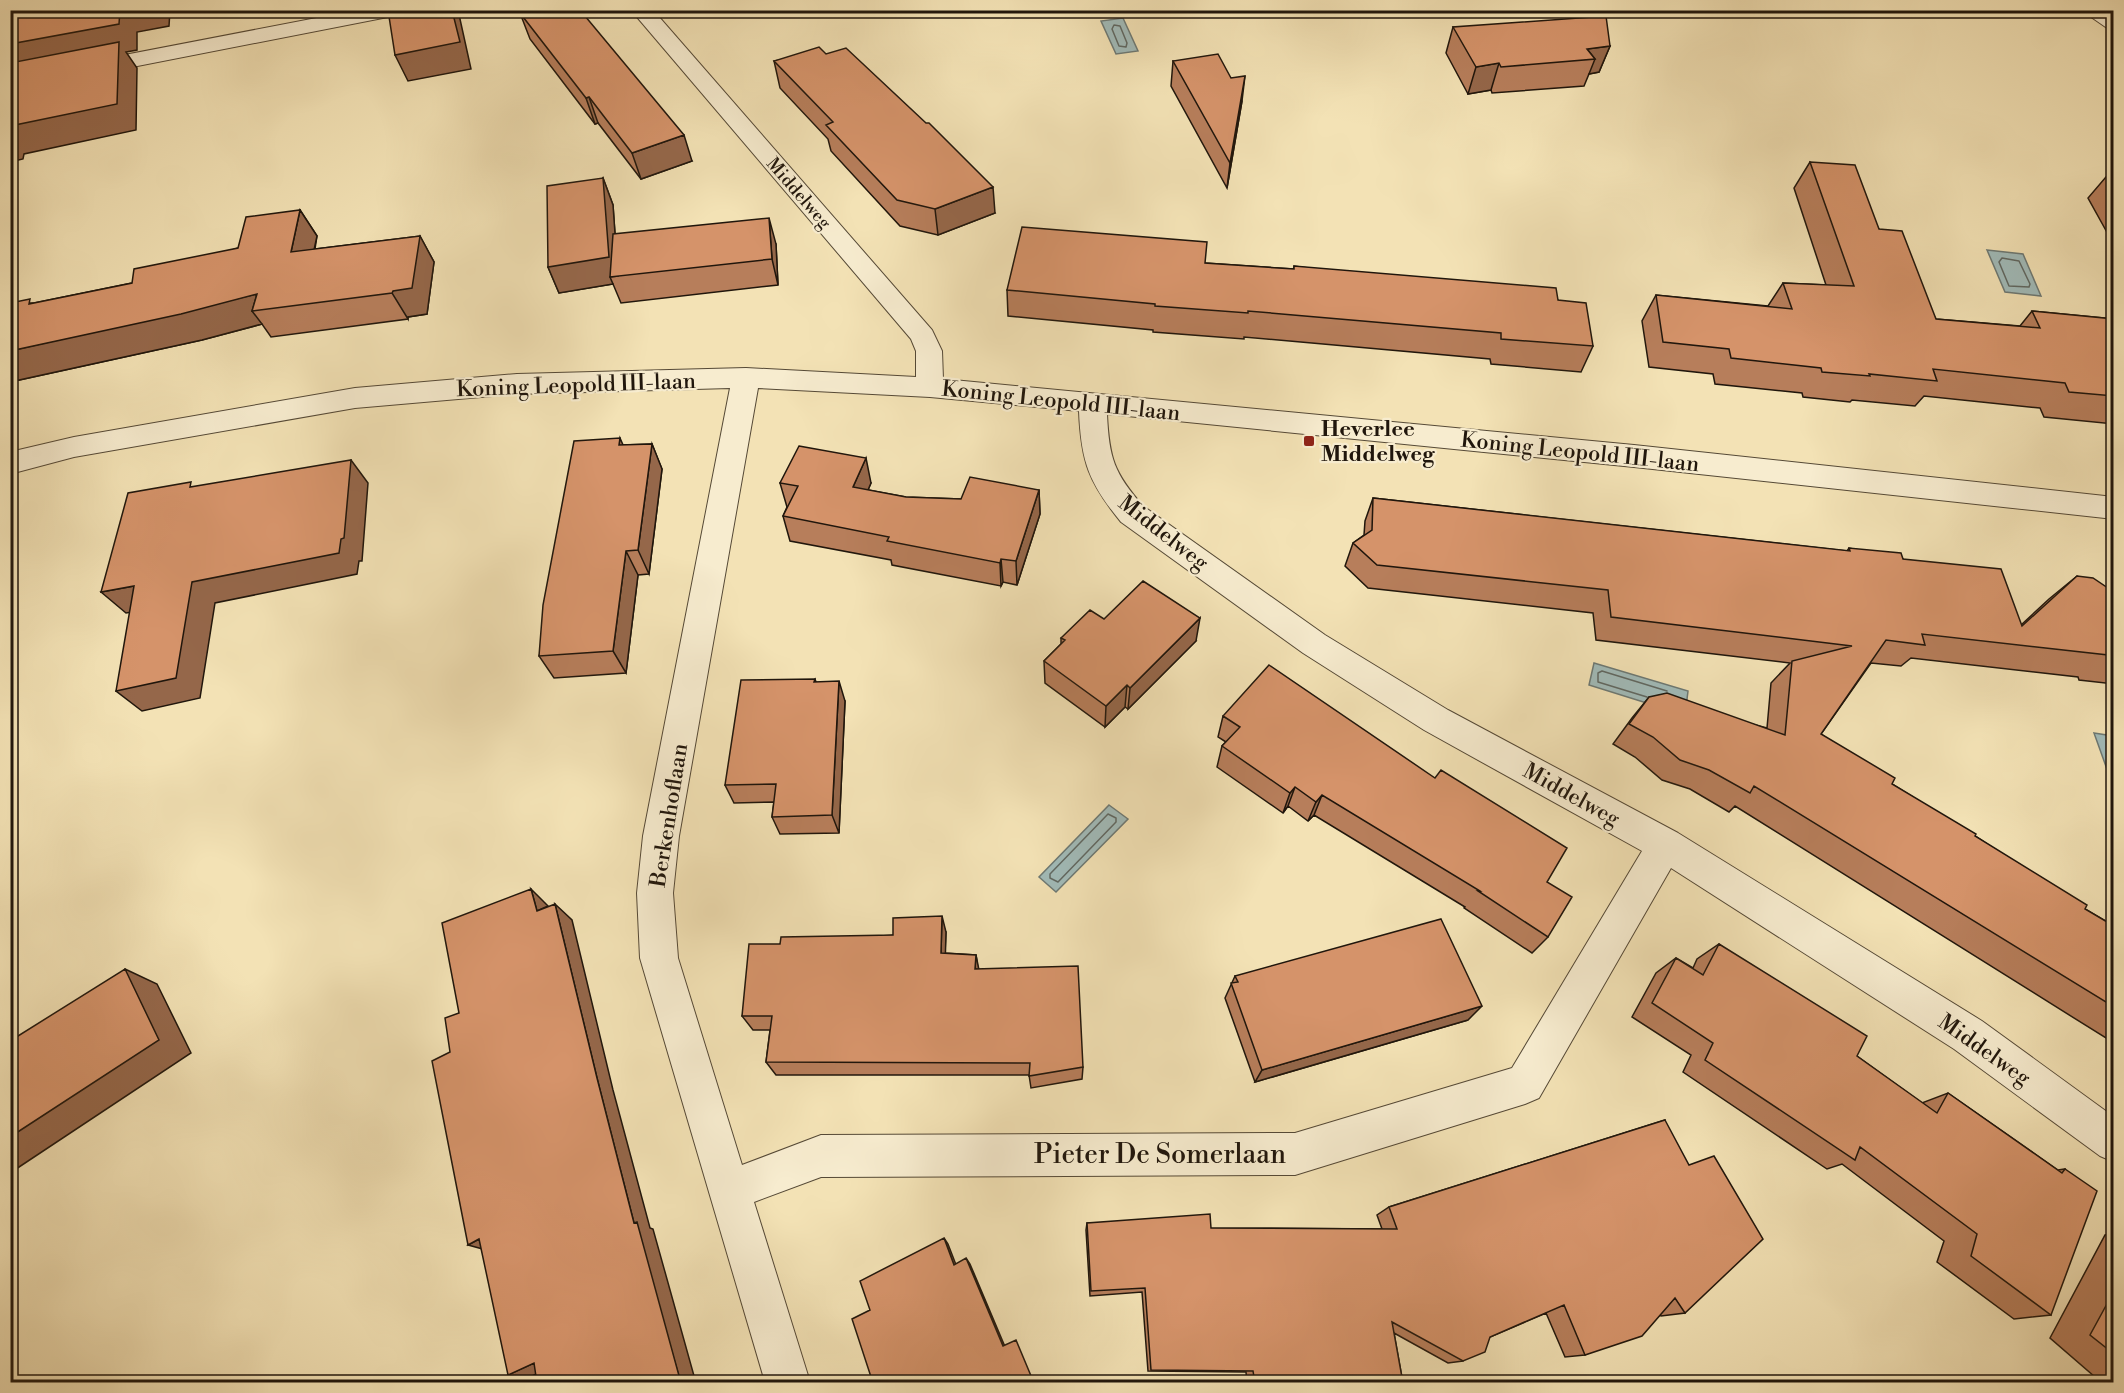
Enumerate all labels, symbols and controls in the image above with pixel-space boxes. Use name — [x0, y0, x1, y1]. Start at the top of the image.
street label: Middelweg — [761, 153, 836, 234]
street label: Koning Leopold III-laan — [456, 368, 696, 403]
street label: Koning Leopold III-laan — [940, 376, 1182, 427]
place label: Heverlee Middelweg — [1321, 416, 1435, 468]
street label: Koning Leopold III-laan — [1459, 427, 1701, 478]
marker: Heverlee Middelweg — [1302, 434, 1316, 448]
street label: Middelweg — [1113, 490, 1214, 577]
street label: Berkenhoflaan — [645, 741, 694, 890]
street label: Middelweg — [1518, 758, 1625, 833]
street label: Middelweg — [1933, 1009, 2036, 1092]
street label: Pieter De Somerlaan — [1034, 1138, 1286, 1172]

